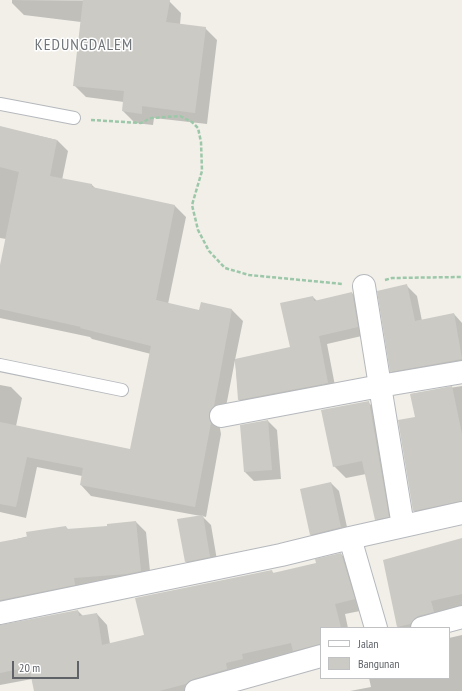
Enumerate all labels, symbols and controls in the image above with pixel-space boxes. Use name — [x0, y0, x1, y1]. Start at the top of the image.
district label: KEDUNGDALEM — [35, 35, 133, 55]
legend — [320, 627, 450, 679]
text: Jalan — [358, 636, 379, 651]
scale bar — [14, 653, 81, 679]
text: Bangunan — [358, 656, 399, 671]
text: 20 m — [19, 660, 40, 675]

